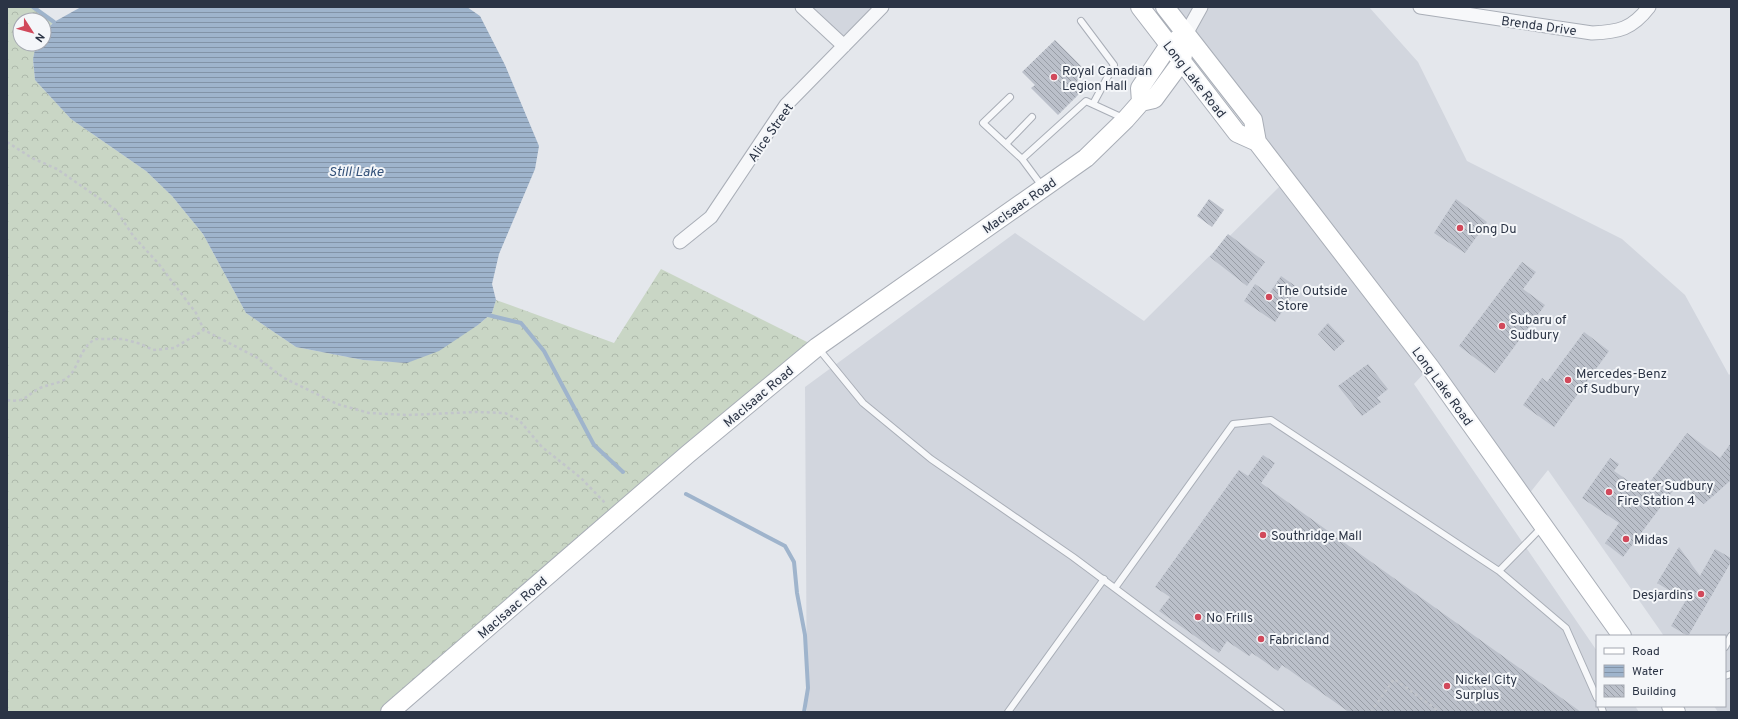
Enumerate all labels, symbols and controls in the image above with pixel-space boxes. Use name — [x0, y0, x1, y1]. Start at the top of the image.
north arrow — [12, 12, 52, 52]
street label: Brenda Drive — [1500, 14, 1577, 40]
text: N — [31, 30, 47, 45]
street label: Long Lake Road — [1158, 39, 1228, 122]
place label: Royal Canadian Legion Hall — [1062, 64, 1152, 95]
marker: Royal Canadian Legion Hall — [1049, 72, 1059, 82]
street label: Alice Street — [746, 101, 798, 166]
water label: Still Lake — [329, 164, 384, 181]
street label: MacIsaac Road — [980, 175, 1060, 238]
place label: Long Du — [1468, 222, 1517, 238]
marker: Long Du — [1455, 223, 1465, 233]
place label: The Outside Store — [1277, 284, 1347, 315]
marker: The Outside Store — [1264, 292, 1274, 302]
place label: Subaru of Sudbury — [1510, 313, 1567, 344]
marker: Subaru of Sudbury — [1497, 321, 1507, 331]
street label: Long Lake Road — [1408, 345, 1475, 430]
street label: MacIsaac Road — [721, 364, 798, 431]
place label: Mercedes-Benz of Sudbury — [1576, 367, 1667, 398]
marker: Mercedes-Benz of Sudbury — [1563, 375, 1573, 385]
place label: Greater Sudbury Fire Station 4 — [1617, 479, 1714, 510]
marker: Greater Sudbury Fire Station 4 — [1604, 487, 1614, 497]
place label: Southridge Mall — [1271, 529, 1362, 545]
marker: Southridge Mall — [1258, 530, 1268, 540]
place label: Midas — [1634, 533, 1668, 549]
marker: Midas — [1621, 534, 1631, 544]
street label: MacIsaac Road — [475, 574, 551, 643]
place label: Desjardins — [1632, 588, 1693, 604]
marker: Desjardins — [1696, 589, 1706, 599]
place label: No Frills — [1206, 611, 1253, 627]
marker: No Frills — [1193, 612, 1203, 622]
place label: Fabricland — [1269, 633, 1329, 649]
marker: Fabricland — [1256, 634, 1266, 644]
legend — [1596, 635, 1726, 707]
text: Road — [1632, 644, 1660, 660]
text: Water — [1632, 664, 1664, 680]
place label: Nickel City Surplus — [1455, 673, 1517, 704]
marker: Nickel City Surplus — [1442, 681, 1452, 691]
text: Building — [1632, 684, 1676, 700]

